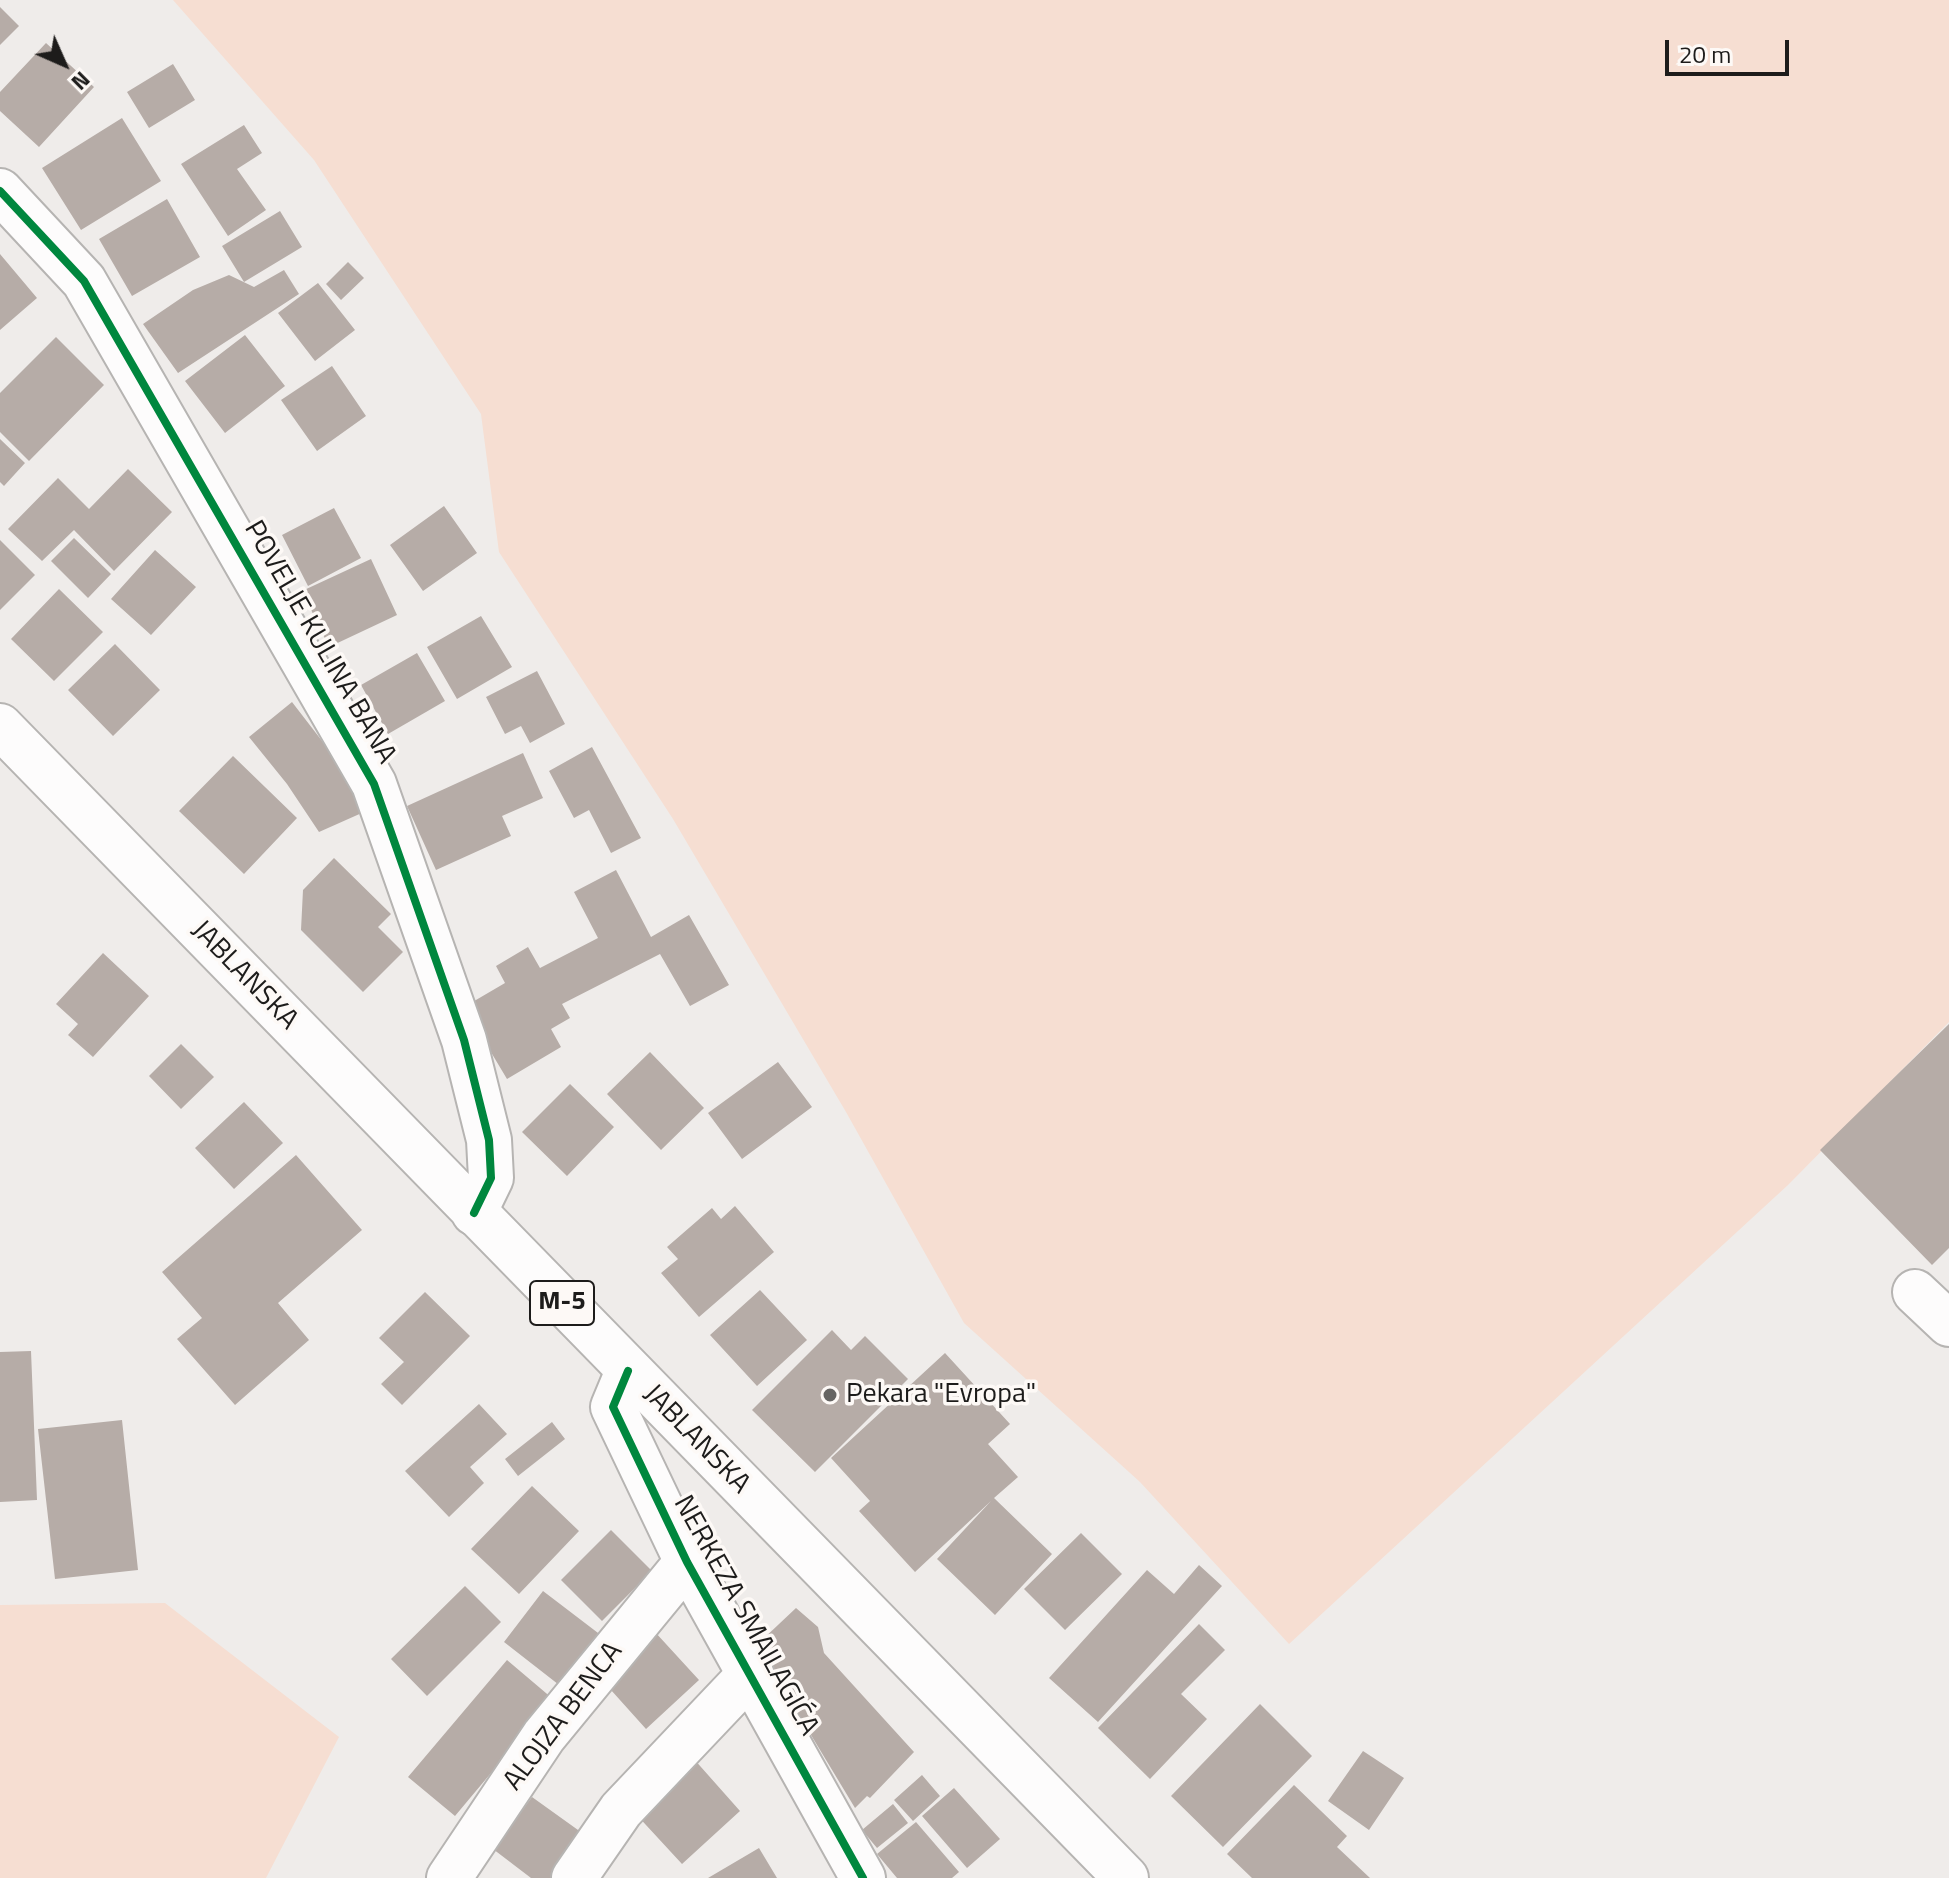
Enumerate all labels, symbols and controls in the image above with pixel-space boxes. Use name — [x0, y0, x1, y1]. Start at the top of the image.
north arrow — [24, 24, 104, 104]
scale bar — [1669, 24, 1793, 74]
text: 20 m — [1679, 36, 1731, 72]
text: N — [64, 64, 98, 98]
street label: POVELJE KULINA BANA — [236, 516, 402, 770]
street label: JABLANSKA — [184, 914, 304, 1038]
road number: M-5 — [530, 1281, 594, 1325]
street label: JABLANSKA — [636, 1378, 756, 1502]
place label: Pekara "Evropa" — [846, 1378, 1036, 1412]
marker: Pekara "Evropa" — [821, 1386, 839, 1404]
street label: NERKEZA SMAILAGIĆA — [665, 1490, 825, 1742]
street label: ALOJZA BENCA — [497, 1636, 631, 1798]

